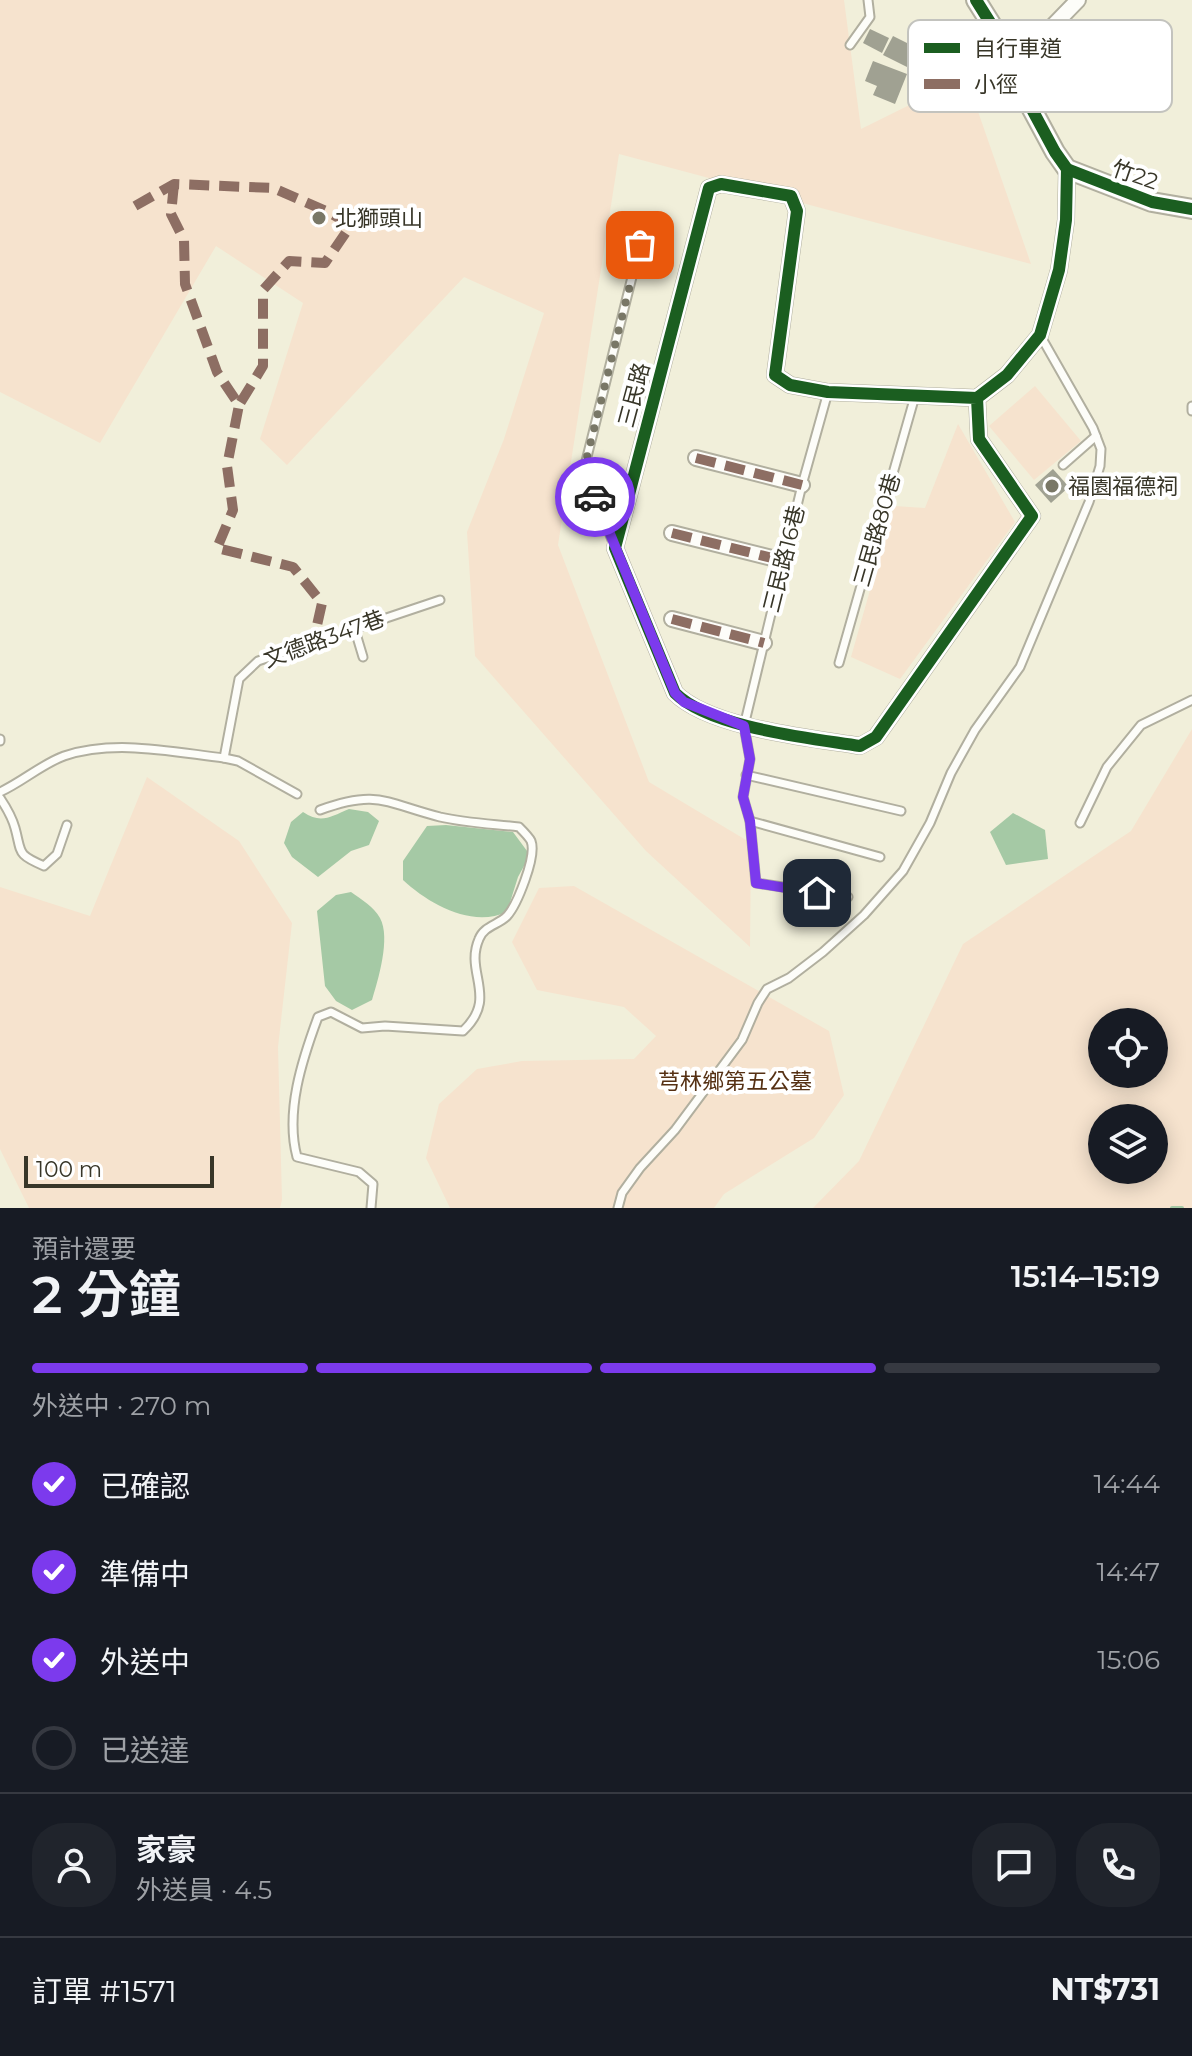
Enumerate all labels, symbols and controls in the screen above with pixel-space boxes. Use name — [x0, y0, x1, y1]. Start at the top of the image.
legend — [908, 20, 1172, 112]
text: 自行車道 — [974, 35, 1062, 62]
text: 小徑 — [974, 71, 1018, 98]
street label: 竹22 — [1108, 155, 1162, 195]
place label: 北獅頭山 — [335, 205, 423, 232]
marker: 北獅頭山 — [310, 209, 328, 227]
pin — [606, 211, 674, 279]
icon: bag — [618, 223, 662, 267]
street label: 三民路 — [612, 360, 656, 430]
courier — [555, 457, 635, 537]
street label: 三民路80巷 — [848, 470, 906, 590]
place label: 福園福德祠 — [1068, 473, 1178, 500]
icon: car — [573, 475, 617, 519]
marker: 福園福德祠 — [1043, 477, 1061, 495]
street label: 三民路16巷 — [758, 503, 810, 615]
street label: 文德路347巷 — [260, 605, 388, 673]
pin — [783, 859, 851, 927]
icon: home — [795, 871, 839, 915]
map controls — [1088, 1008, 1168, 1184]
button: locate — [1088, 1008, 1168, 1088]
park label: 芎林鄉第五公墓 — [658, 1068, 812, 1095]
button: layers — [1088, 1104, 1168, 1184]
scale bar — [24, 1152, 214, 1188]
text: 100 m — [36, 1156, 102, 1183]
text: 預計還要 — [32, 1233, 136, 1265]
text: 15:14–15:19 — [1011, 1258, 1160, 1295]
text: 2 分鐘 — [32, 1263, 181, 1326]
text: 外送中 · 270 m — [32, 1390, 211, 1422]
icon: check — [32, 1462, 76, 1506]
text: 已確認 — [100, 1468, 190, 1505]
text: 14:44 — [1093, 1468, 1160, 1500]
icon: check — [32, 1550, 76, 1594]
text: 準備中 — [100, 1556, 190, 1593]
text: 14:47 — [1097, 1556, 1160, 1588]
icon: check — [32, 1638, 76, 1682]
text: 外送中 — [100, 1644, 190, 1681]
text: 15:06 — [1097, 1644, 1160, 1676]
text: 已送達 — [100, 1732, 190, 1769]
button: person — [32, 1823, 116, 1907]
button: chat — [972, 1823, 1056, 1907]
button: phone — [1076, 1823, 1160, 1907]
text: 家豪 — [136, 1831, 196, 1868]
text: 外送員 · 4.5 — [136, 1874, 272, 1906]
text: NT$731 — [1051, 1971, 1160, 2008]
text: 訂單 #1571 — [32, 1973, 177, 2010]

